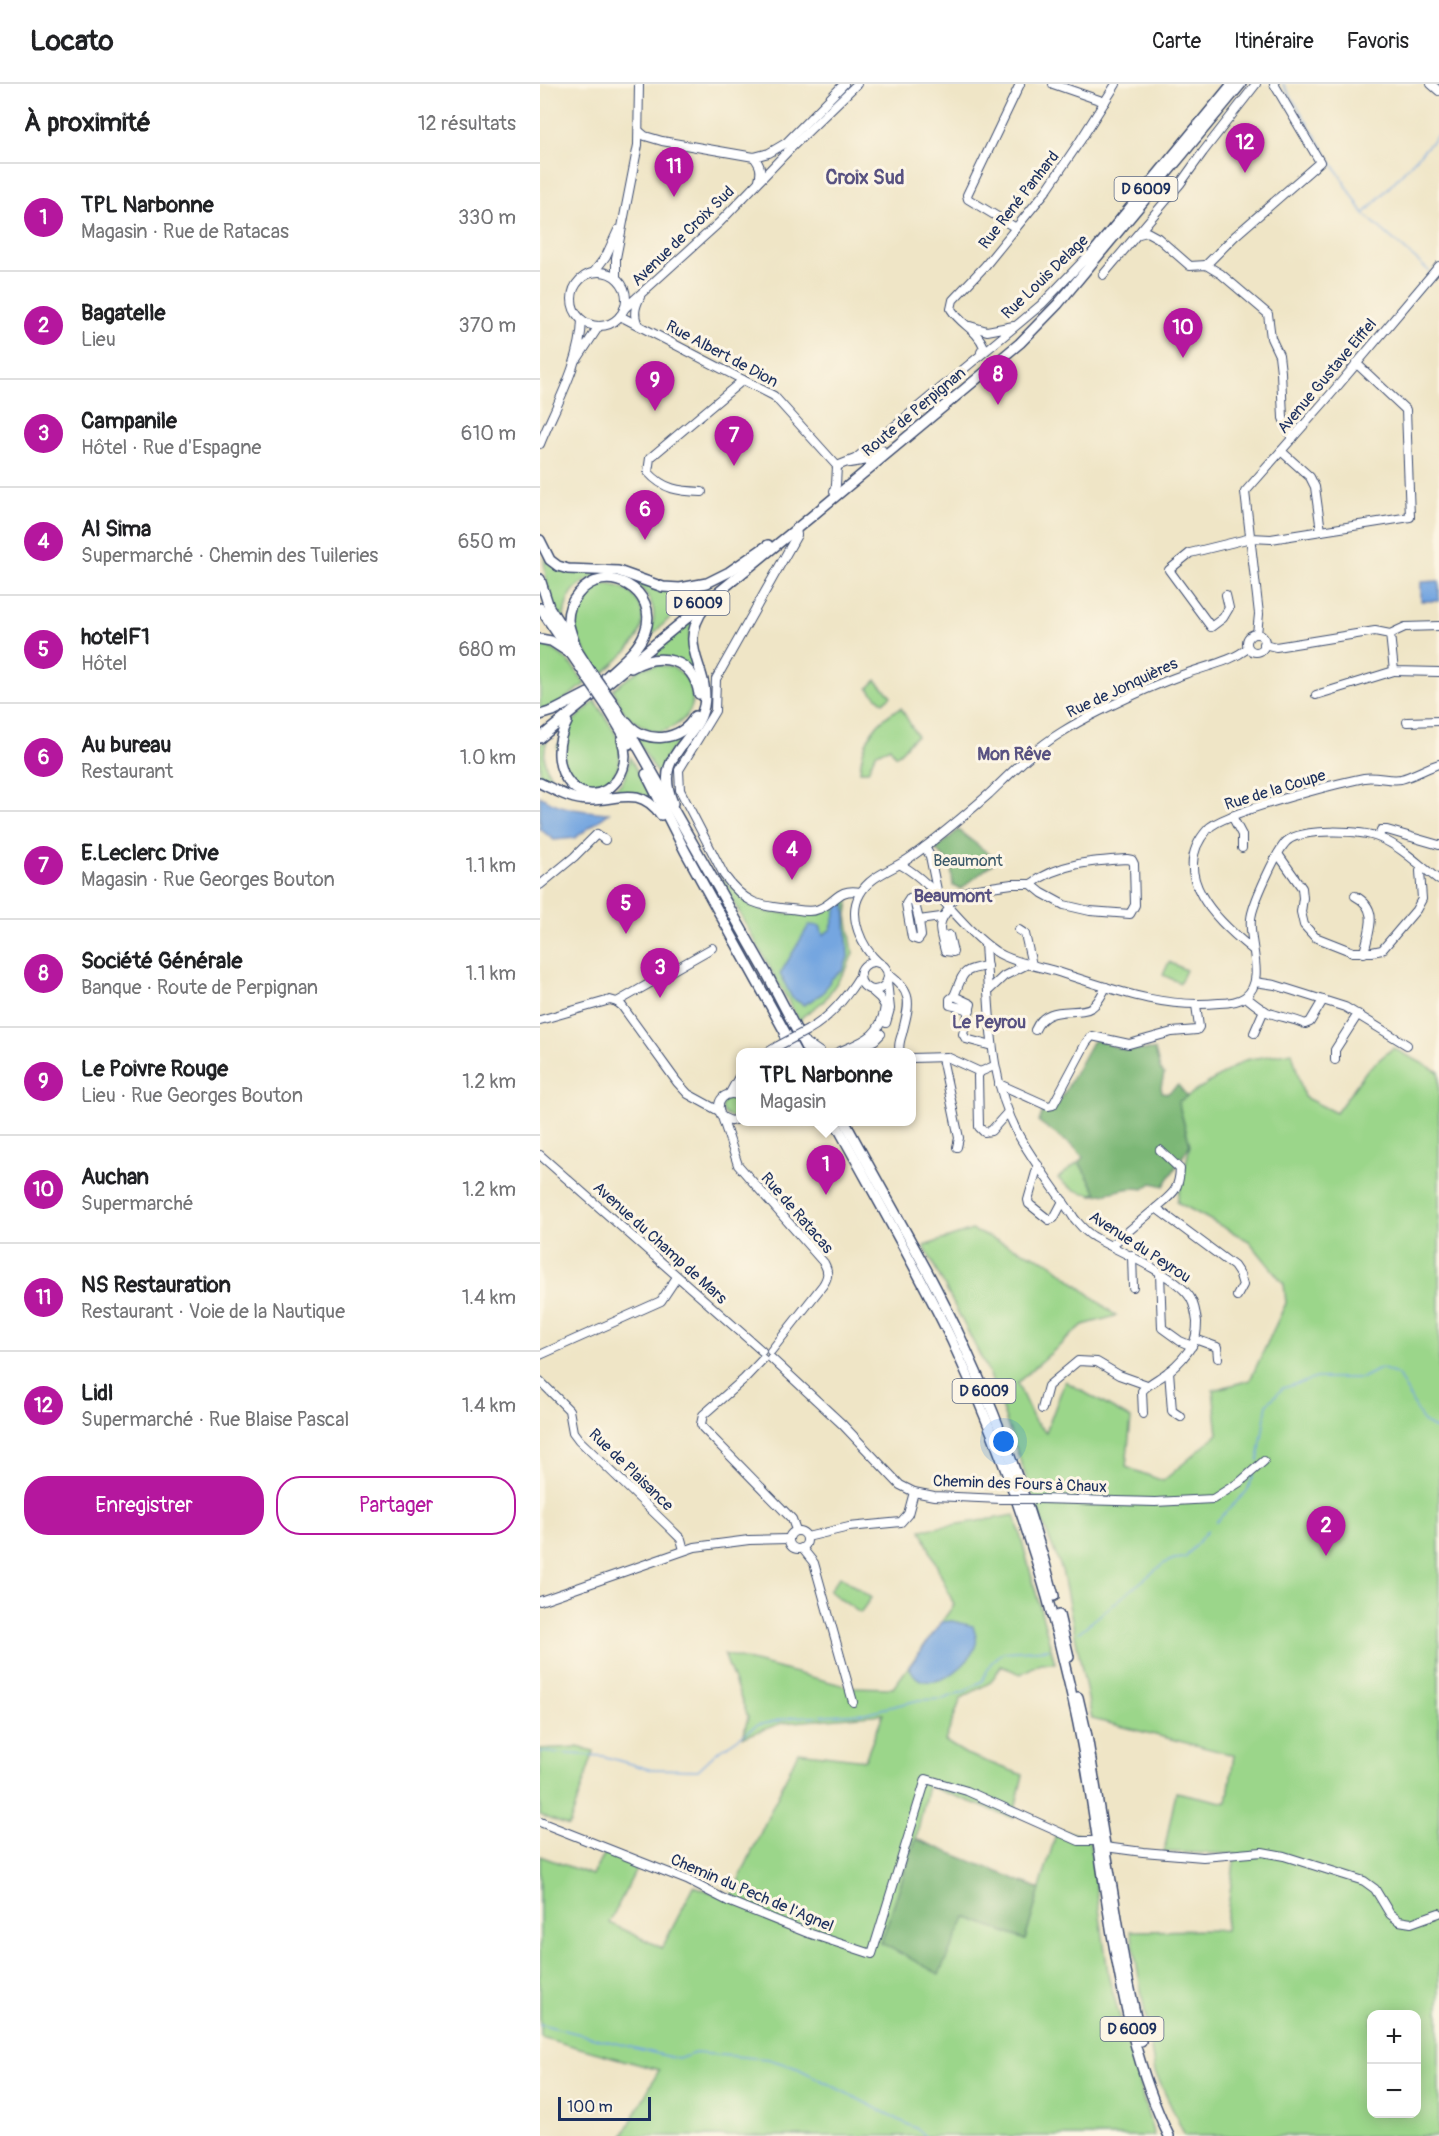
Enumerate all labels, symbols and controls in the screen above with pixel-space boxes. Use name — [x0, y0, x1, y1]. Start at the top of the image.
text: Locato — [30, 24, 114, 59]
text: Carte — [1152, 28, 1201, 55]
text: Itinéraire — [1234, 28, 1314, 55]
text: Favoris — [1347, 28, 1409, 55]
text: À proximité — [24, 107, 151, 139]
text: 12 résultats — [418, 111, 516, 136]
pin: 12 — [1226, 124, 1264, 173]
pin: 11 — [654, 147, 694, 197]
street label: Rue René Panhard — [975, 147, 1063, 253]
district label: Croix Sud — [825, 165, 905, 190]
road number: D 6009 — [1114, 177, 1178, 201]
street label: Avenue de Croix Sud — [627, 182, 739, 290]
text: TPL Narbonne — [81, 191, 214, 219]
text: 1 — [40, 205, 47, 230]
text: 330 m — [458, 205, 516, 230]
text: Magasin · Rue de Ratacas — [81, 219, 289, 244]
street label: Rue Louis Delage — [997, 231, 1093, 323]
text: Bagatelle — [81, 299, 165, 327]
pin: 10 — [1164, 308, 1202, 358]
text: 2 — [38, 313, 49, 338]
text: 370 m — [459, 313, 516, 338]
street label: Avenue Gustave Eiffel — [1273, 314, 1381, 438]
street label: Rue Albert de Dion — [663, 316, 781, 392]
text: Lieu — [81, 327, 116, 352]
pin: 8 — [978, 356, 1018, 405]
pin: 9 — [636, 362, 674, 411]
street label: Route de Perpignan — [858, 363, 970, 461]
text: Campanile — [81, 407, 177, 435]
pin: 7 — [714, 416, 754, 466]
text: 3 — [38, 421, 49, 446]
text: 610 m — [461, 421, 516, 446]
text: Hôtel · Rue d'Espagne — [81, 435, 261, 460]
pin: 6 — [626, 490, 664, 540]
text: Al Sima — [81, 515, 151, 543]
text: 4 — [38, 529, 49, 554]
text: 650 m — [458, 529, 516, 554]
text: Supermarché · Chemin des Tuileries — [81, 543, 378, 568]
road number: D 6009 — [666, 591, 730, 615]
text: hotelF1 — [81, 623, 150, 651]
text: 5 — [38, 637, 49, 662]
text: 680 m — [459, 637, 516, 662]
text: Hôtel — [81, 651, 127, 676]
street label: Rue de Jonquières — [1063, 653, 1181, 723]
text: Au bureau — [81, 731, 171, 759]
district label: Mon Rêve — [977, 743, 1052, 766]
text: 6 — [38, 745, 49, 770]
text: 1.0 km — [460, 745, 516, 770]
text: Restaurant — [81, 759, 173, 784]
street label: Rue de la Coupe — [1222, 765, 1328, 815]
pin: 4 — [772, 830, 812, 880]
text: E.Leclerc Drive — [81, 839, 219, 867]
park label: Beaumont — [933, 851, 1003, 871]
text: 7 — [38, 853, 49, 878]
text: 1.1 km — [466, 853, 516, 878]
text: Magasin · Rue Georges Bouton — [81, 867, 335, 892]
pin: 5 — [606, 884, 646, 934]
district label: Beaumont — [914, 885, 993, 908]
text: Société Générale — [81, 947, 242, 975]
pin: 3 — [640, 948, 680, 998]
text: 8 — [38, 961, 49, 986]
text: 1.1 km — [466, 961, 516, 986]
text: Banque · Route de Perpignan — [81, 975, 318, 1000]
district label: Le Peyrou — [952, 1011, 1026, 1034]
popup — [736, 1048, 916, 1126]
text: Le Poivre Rouge — [81, 1055, 228, 1083]
text: TPL Narbonne — [760, 1061, 892, 1089]
text: 9 — [38, 1069, 49, 1094]
text: 1.2 km — [462, 1069, 516, 1094]
text: Lieu · Rue Georges Bouton — [81, 1083, 303, 1108]
text: Magasin — [760, 1089, 826, 1114]
pin: 1 — [806, 1146, 846, 1195]
text: Auchan — [81, 1163, 149, 1191]
street label: Rue de Ratacas — [756, 1168, 838, 1258]
text: 10 — [33, 1177, 54, 1202]
text: 1.2 km — [462, 1177, 516, 1202]
street label: Avenue du Champ de Mars — [589, 1178, 731, 1308]
text: Supermarché — [81, 1191, 194, 1216]
street label: Avenue du Peyrou — [1085, 1207, 1195, 1287]
text: NS Restauration — [81, 1271, 231, 1299]
text: 11 — [36, 1285, 51, 1310]
text: 1.4 km — [462, 1285, 516, 1310]
text: Restaurant · Voie de la Nautique — [81, 1299, 345, 1324]
text: Lidl — [81, 1379, 113, 1407]
road number: D 6009 — [952, 1379, 1016, 1403]
text: 12 — [34, 1393, 53, 1418]
text: 1.4 km — [462, 1393, 516, 1418]
text: Supermarché · Rue Blaise Pascal — [81, 1407, 349, 1432]
street label: Rue de Plaisance — [584, 1425, 678, 1516]
your location — [989, 1427, 1018, 1456]
street label: Chemin des Fours à Chaux — [933, 1471, 1107, 1497]
button: Enregistrer — [24, 1476, 264, 1535]
button: Partager — [276, 1476, 516, 1535]
pin: 2 — [1306, 1506, 1346, 1556]
street label: Chemin du Pech de l'Agnel — [667, 1850, 837, 1936]
map controls — [1367, 2010, 1421, 2118]
button: + — [1367, 2010, 1421, 2064]
road number: D 6009 — [1100, 2017, 1164, 2041]
button: − — [1367, 2064, 1421, 2118]
scale bar — [558, 2094, 651, 2122]
text: 100 m — [567, 2097, 613, 2117]

